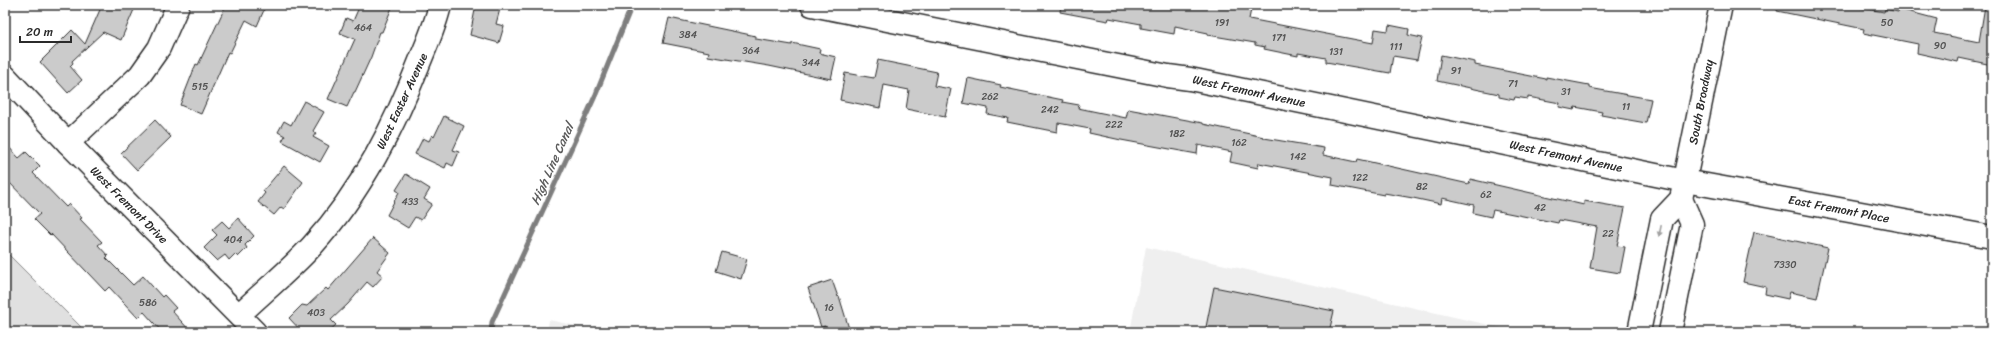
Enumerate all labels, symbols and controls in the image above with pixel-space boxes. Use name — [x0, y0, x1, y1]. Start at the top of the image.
house number: 191 — [1215, 14, 1229, 32]
house number: 50 — [1881, 14, 1893, 32]
scale bar — [20, 18, 71, 44]
house number: 464 — [354, 19, 372, 37]
text: 20 m — [26, 21, 53, 43]
house number: 384 — [679, 26, 697, 44]
house number: 171 — [1272, 29, 1286, 47]
house number: 90 — [1934, 37, 1946, 55]
house number: 111 — [1390, 38, 1402, 56]
house number: 364 — [742, 42, 760, 60]
house number: 131 — [1329, 43, 1343, 61]
street label: West Easter Avenue — [370, 49, 434, 153]
house number: 344 — [802, 54, 820, 72]
street label: South Broadway — [1682, 57, 1720, 146]
house number: 91 — [1451, 62, 1461, 80]
street label: West Fremont Avenue — [1191, 68, 1308, 114]
house number: 71 — [1508, 75, 1518, 93]
house number: 515 — [192, 78, 208, 96]
house number: 31 — [1561, 83, 1571, 101]
house number: 262 — [981, 88, 999, 106]
house number: 11 — [1622, 98, 1630, 116]
house number: 242 — [1041, 101, 1059, 119]
water label: High Line Canal — [524, 116, 582, 209]
house number: 222 — [1105, 116, 1123, 134]
house number: 182 — [1169, 125, 1185, 143]
street label: West Fremont Avenue — [1508, 133, 1625, 179]
house number: 162 — [1231, 134, 1247, 152]
house number: 142 — [1290, 148, 1306, 166]
street label: West Fremont Drive — [85, 161, 173, 249]
house number: 122 — [1352, 169, 1368, 187]
house number: 82 — [1416, 178, 1428, 196]
house number: 62 — [1480, 186, 1492, 204]
street label: East Fremont Place — [1787, 188, 1891, 230]
house number: 433 — [401, 193, 419, 211]
house number: 42 — [1534, 199, 1546, 217]
house number: 22 — [1602, 225, 1614, 243]
one-way arrow — [1657, 225, 1663, 237]
house number: 404 — [224, 231, 242, 249]
house number: 7330 — [1773, 256, 1797, 274]
house number: 586 — [139, 294, 157, 312]
house number: 16 — [824, 299, 834, 317]
house number: 403 — [307, 304, 326, 322]

